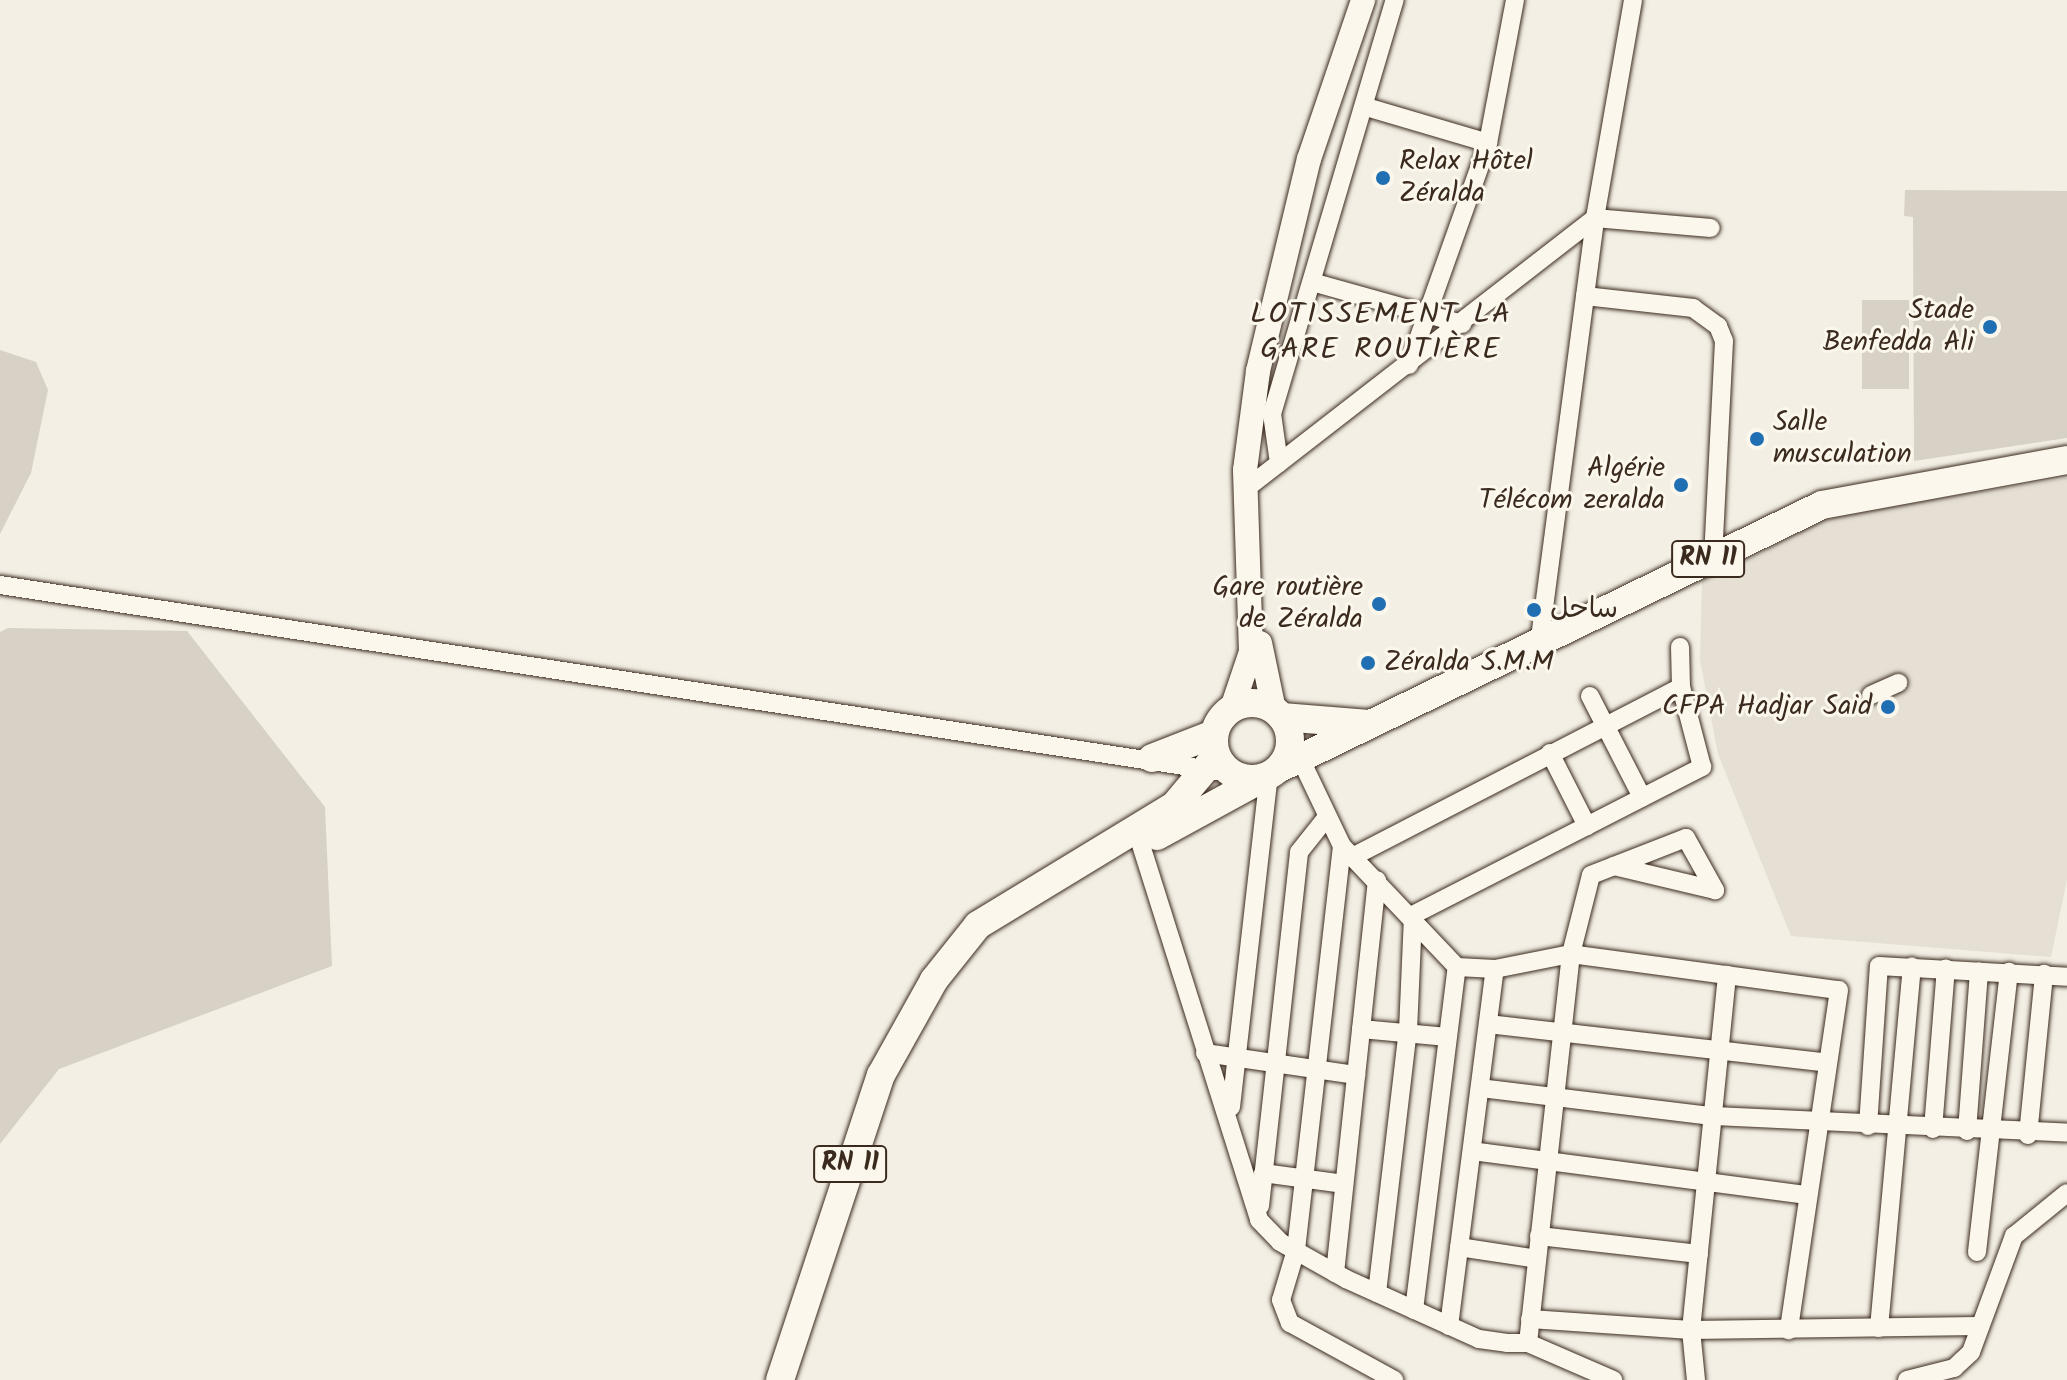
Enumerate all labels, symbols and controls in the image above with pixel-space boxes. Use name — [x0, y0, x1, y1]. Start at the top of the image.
place label: Relax Hôtel Zéralda — [1399, 145, 1533, 211]
marker: Relax Hôtel Zéralda — [1374, 169, 1392, 187]
place label: Stade Benfedda Ali — [1823, 294, 1974, 360]
district label: LOTISSEMENT LA GARE ROUTIÈRE — [1250, 297, 1512, 368]
marker: Stade Benfedda Ali — [1981, 318, 1999, 336]
place label: Salle musculation — [1773, 406, 1912, 472]
marker: Salle musculation — [1748, 430, 1766, 448]
place label: Algérie Télécom zeralda — [1479, 452, 1665, 518]
marker: Algérie Télécom zeralda — [1672, 476, 1690, 494]
road number: RN 11 — [1670, 537, 1746, 581]
place label: Gare routière de Zéralda — [1213, 571, 1363, 637]
place label: ساحل — [1550, 593, 1618, 627]
marker: Gare routière de Zéralda — [1370, 595, 1388, 613]
marker: ساحل — [1525, 601, 1543, 619]
place label: Zéralda S.M.M — [1384, 646, 1554, 680]
marker: Zéralda S.M.M — [1359, 654, 1377, 672]
place label: CFPA Hadjar Said — [1662, 690, 1872, 724]
marker: CFPA Hadjar Said — [1879, 698, 1897, 716]
road number: RN 11 — [812, 1142, 888, 1186]

